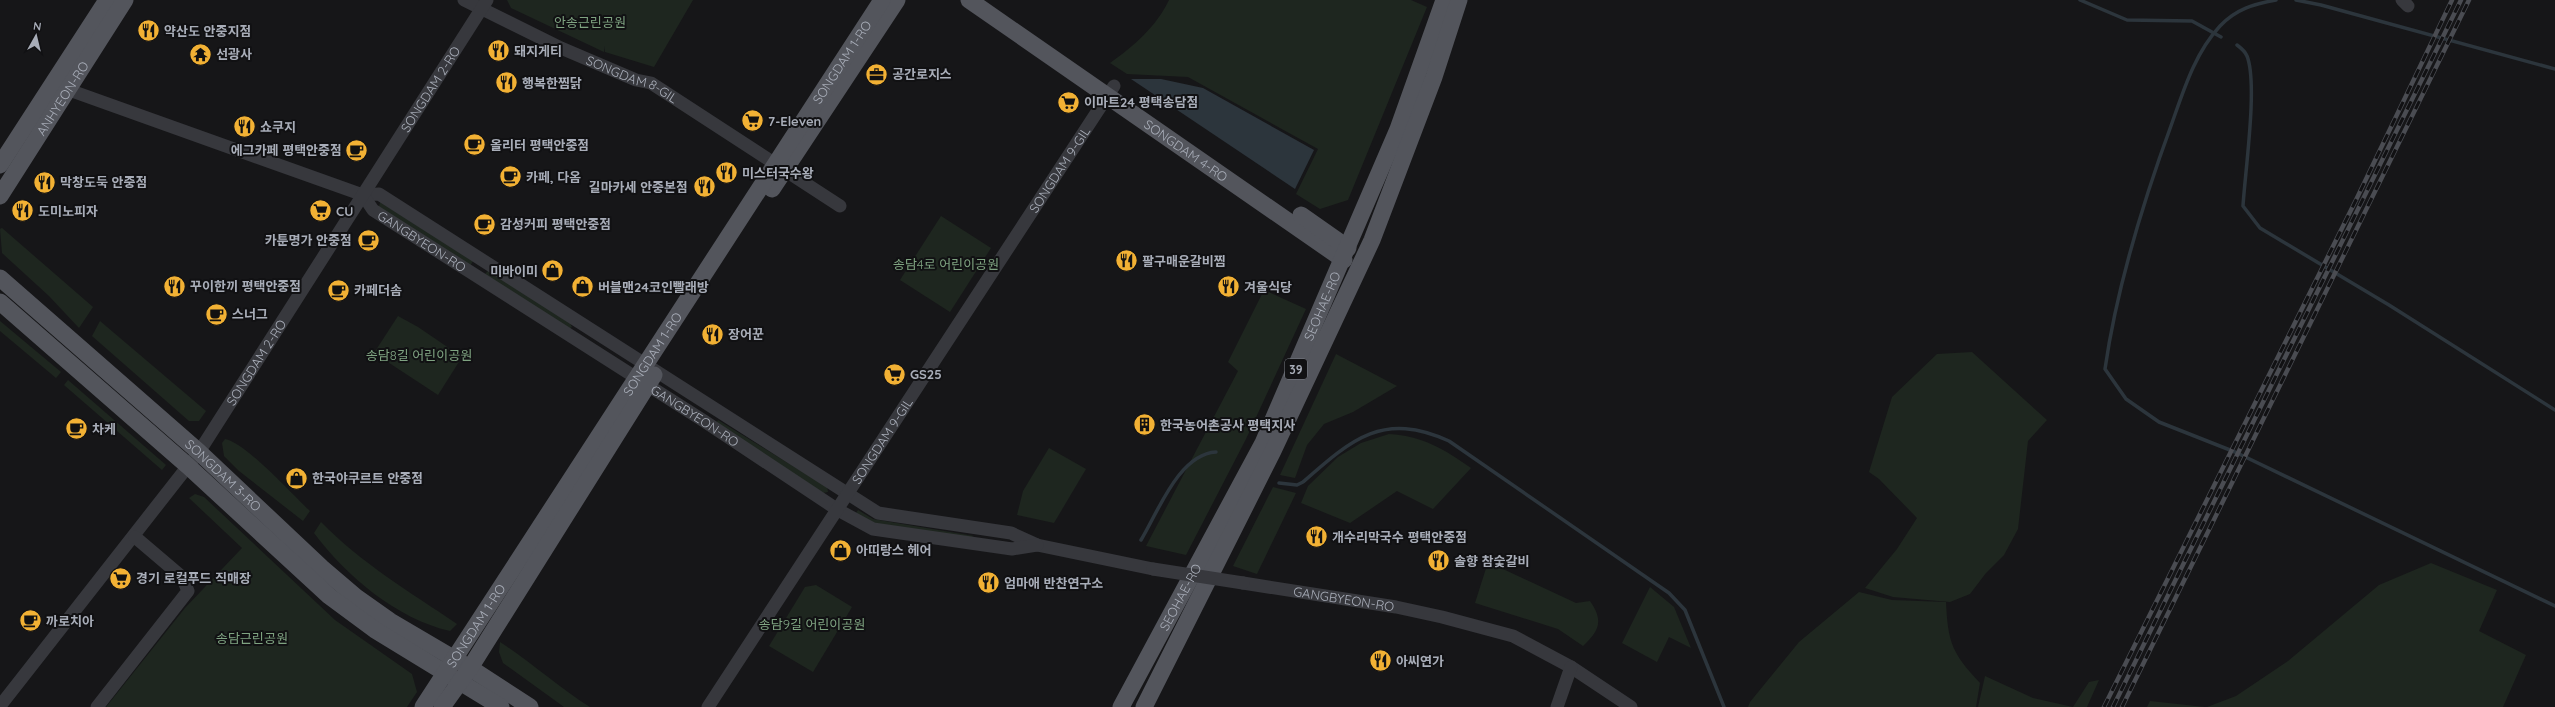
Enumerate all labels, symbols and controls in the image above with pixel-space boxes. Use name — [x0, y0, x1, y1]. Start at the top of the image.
park label: 안송근린공원 — [554, 14, 626, 30]
north arrow — [16, 16, 56, 56]
street label: SONGDAM 1-RO — [809, 17, 875, 107]
restaurant icon: 약산도 안중지점 — [136, 18, 162, 44]
text: N — [32, 19, 42, 34]
place label: 약산도 안중지점 — [164, 23, 251, 39]
restaurant icon: 돼지게티 — [485, 38, 511, 64]
temple icon: 선광사 — [187, 41, 213, 67]
street label: SONGDAM 2-RO — [397, 43, 464, 135]
place label: 돼지게티 — [514, 43, 562, 59]
place label: 선광사 — [216, 46, 252, 62]
street label: SONGDAM 8-GIL — [584, 52, 681, 106]
street label: ANHYEON-RO — [33, 58, 92, 138]
office icon: 공간로지스 — [864, 61, 890, 87]
place label: 공간로지스 — [892, 66, 952, 82]
restaurant icon: 행복한찜닭 — [494, 70, 520, 96]
place label: 행복한찜닭 — [522, 75, 582, 91]
supermarket icon: 이마트24 평택송담점 — [1056, 89, 1082, 115]
place label: 이마트24 평택송담점 — [1084, 94, 1198, 110]
supermarket icon: 7-Eleven — [739, 108, 765, 134]
place label: 7-Eleven — [768, 113, 821, 129]
restaurant icon: 쇼쿠지 — [232, 114, 258, 140]
street label: SONGDAM 4-RO — [1141, 116, 1231, 185]
place label: 쇼쿠지 — [260, 119, 296, 135]
street label: SONGDAM 9-GIL — [1025, 124, 1093, 216]
cafe icon: 올리터 평택안중점 — [461, 132, 487, 158]
cafe icon: 에그카페 평택안중점 — [344, 137, 370, 163]
place label: 올리터 평택안중점 — [490, 137, 589, 153]
place label: 에그카페 평택안중점 — [231, 142, 342, 158]
restaurant icon: 미스터국수왕 — [713, 160, 739, 186]
cafe icon: 카페, 다옴 — [498, 164, 524, 190]
place label: 미스터국수왕 — [742, 165, 814, 181]
restaurant icon: 막창도둑 안중점 — [32, 169, 58, 195]
place label: 카페, 다옴 — [526, 169, 581, 185]
place label: 막창도둑 안중점 — [60, 174, 147, 190]
restaurant icon: 길마카세 안중본점 — [691, 174, 717, 200]
place label: 길마카세 안중본점 — [589, 179, 688, 195]
restaurant icon: 도미노피자 — [10, 198, 36, 224]
supermarket icon: CU — [307, 198, 333, 224]
place label: 도미노피자 — [38, 203, 98, 219]
place label: CU — [336, 203, 353, 219]
street label: GANGBYEON-RO — [375, 207, 469, 275]
cafe icon: 감성커피 평택안중점 — [472, 211, 498, 237]
place label: 감성커피 평택안중점 — [500, 216, 611, 232]
cafe icon: 카툰명가 안중점 — [355, 227, 381, 253]
place label: 카툰명가 안중점 — [265, 232, 352, 248]
restaurant icon: 팔구매운갈비찜 — [1113, 248, 1139, 274]
place label: 팔구매운갈비찜 — [1142, 253, 1226, 269]
park label: 송담4로 어린이공원 — [893, 256, 999, 272]
shop icon: 미바이미 — [540, 258, 566, 284]
place label: 미바이미 — [490, 263, 538, 279]
street label: SEOHAE-RO — [1300, 269, 1344, 343]
restaurant icon: 꾸이한끼 평택안중점 — [162, 273, 188, 299]
shop icon: 버블맨24코인빨래방 — [570, 274, 596, 300]
restaurant icon: 겨울식당 — [1215, 274, 1241, 300]
cafe icon: 카페더솜 — [325, 277, 351, 303]
place label: 꾸이한끼 평택안중점 — [190, 278, 301, 294]
place label: 버블맨24코인빨래방 — [598, 279, 709, 295]
place label: 겨울식당 — [1244, 279, 1292, 295]
place label: 카페더솜 — [354, 282, 402, 298]
cafe icon: 스너그 — [204, 301, 230, 327]
place label: 스너그 — [232, 306, 268, 322]
street label: SONGDAM 1-RO — [619, 309, 685, 399]
street label: SONGDAM 2-RO — [223, 316, 289, 408]
restaurant icon: 장어꾼 — [700, 321, 726, 347]
place label: 장어꾼 — [728, 326, 764, 342]
park label: 송담8길 어린이공원 — [366, 347, 472, 363]
road number: 39 — [1285, 359, 1307, 379]
supermarket icon: GS25 — [881, 361, 907, 387]
place label: GS25 — [910, 366, 942, 382]
street label: GANGBYEON-RO — [648, 381, 742, 450]
street label: SONGDAM 9-GIL — [848, 395, 916, 487]
building icon: 한국농어촌공사 평택지사 — [1131, 412, 1157, 438]
cafe icon: 차케 — [63, 416, 89, 442]
place label: 한국농어촌공사 평택지사 — [1160, 417, 1295, 433]
place label: 차케 — [92, 421, 116, 437]
street label: SONGDAM 3-RO — [182, 436, 265, 515]
shop icon: 한국야쿠르트 안중점 — [284, 465, 310, 491]
place label: 한국야쿠르트 안중점 — [312, 470, 423, 486]
restaurant icon: 개수리막국수 평택안중점 — [1304, 524, 1330, 550]
place label: 개수리막국수 평택안중점 — [1332, 529, 1467, 545]
shop icon: 아띠랑스 헤어 — [828, 537, 854, 563]
place label: 아띠랑스 헤어 — [856, 542, 931, 558]
restaurant icon: 솔향 참숯갈비 — [1426, 548, 1452, 574]
place label: 솔향 참숯갈비 — [1454, 553, 1529, 569]
street label: SEOHAE-RO — [1156, 561, 1205, 633]
supermarket icon: 경기 로컬푸드 직매장 — [108, 565, 134, 591]
place label: 경기 로컬푸드 직매장 — [136, 570, 251, 586]
restaurant icon: 엄마애 반찬연구소 — [976, 570, 1002, 596]
place label: 엄마애 반찬연구소 — [1004, 575, 1103, 591]
street label: SONGDAM 1-RO — [443, 581, 509, 670]
street label: GANGBYEON-RO — [1292, 583, 1395, 615]
cafe icon: 까로치아 — [17, 608, 43, 634]
place label: 까로치아 — [46, 613, 94, 629]
park label: 송담9길 어린이공원 — [759, 616, 865, 632]
park label: 송담근린공원 — [216, 630, 288, 646]
restaurant icon: 아씨연가 — [1368, 648, 1394, 674]
place label: 아씨연가 — [1396, 653, 1444, 669]

